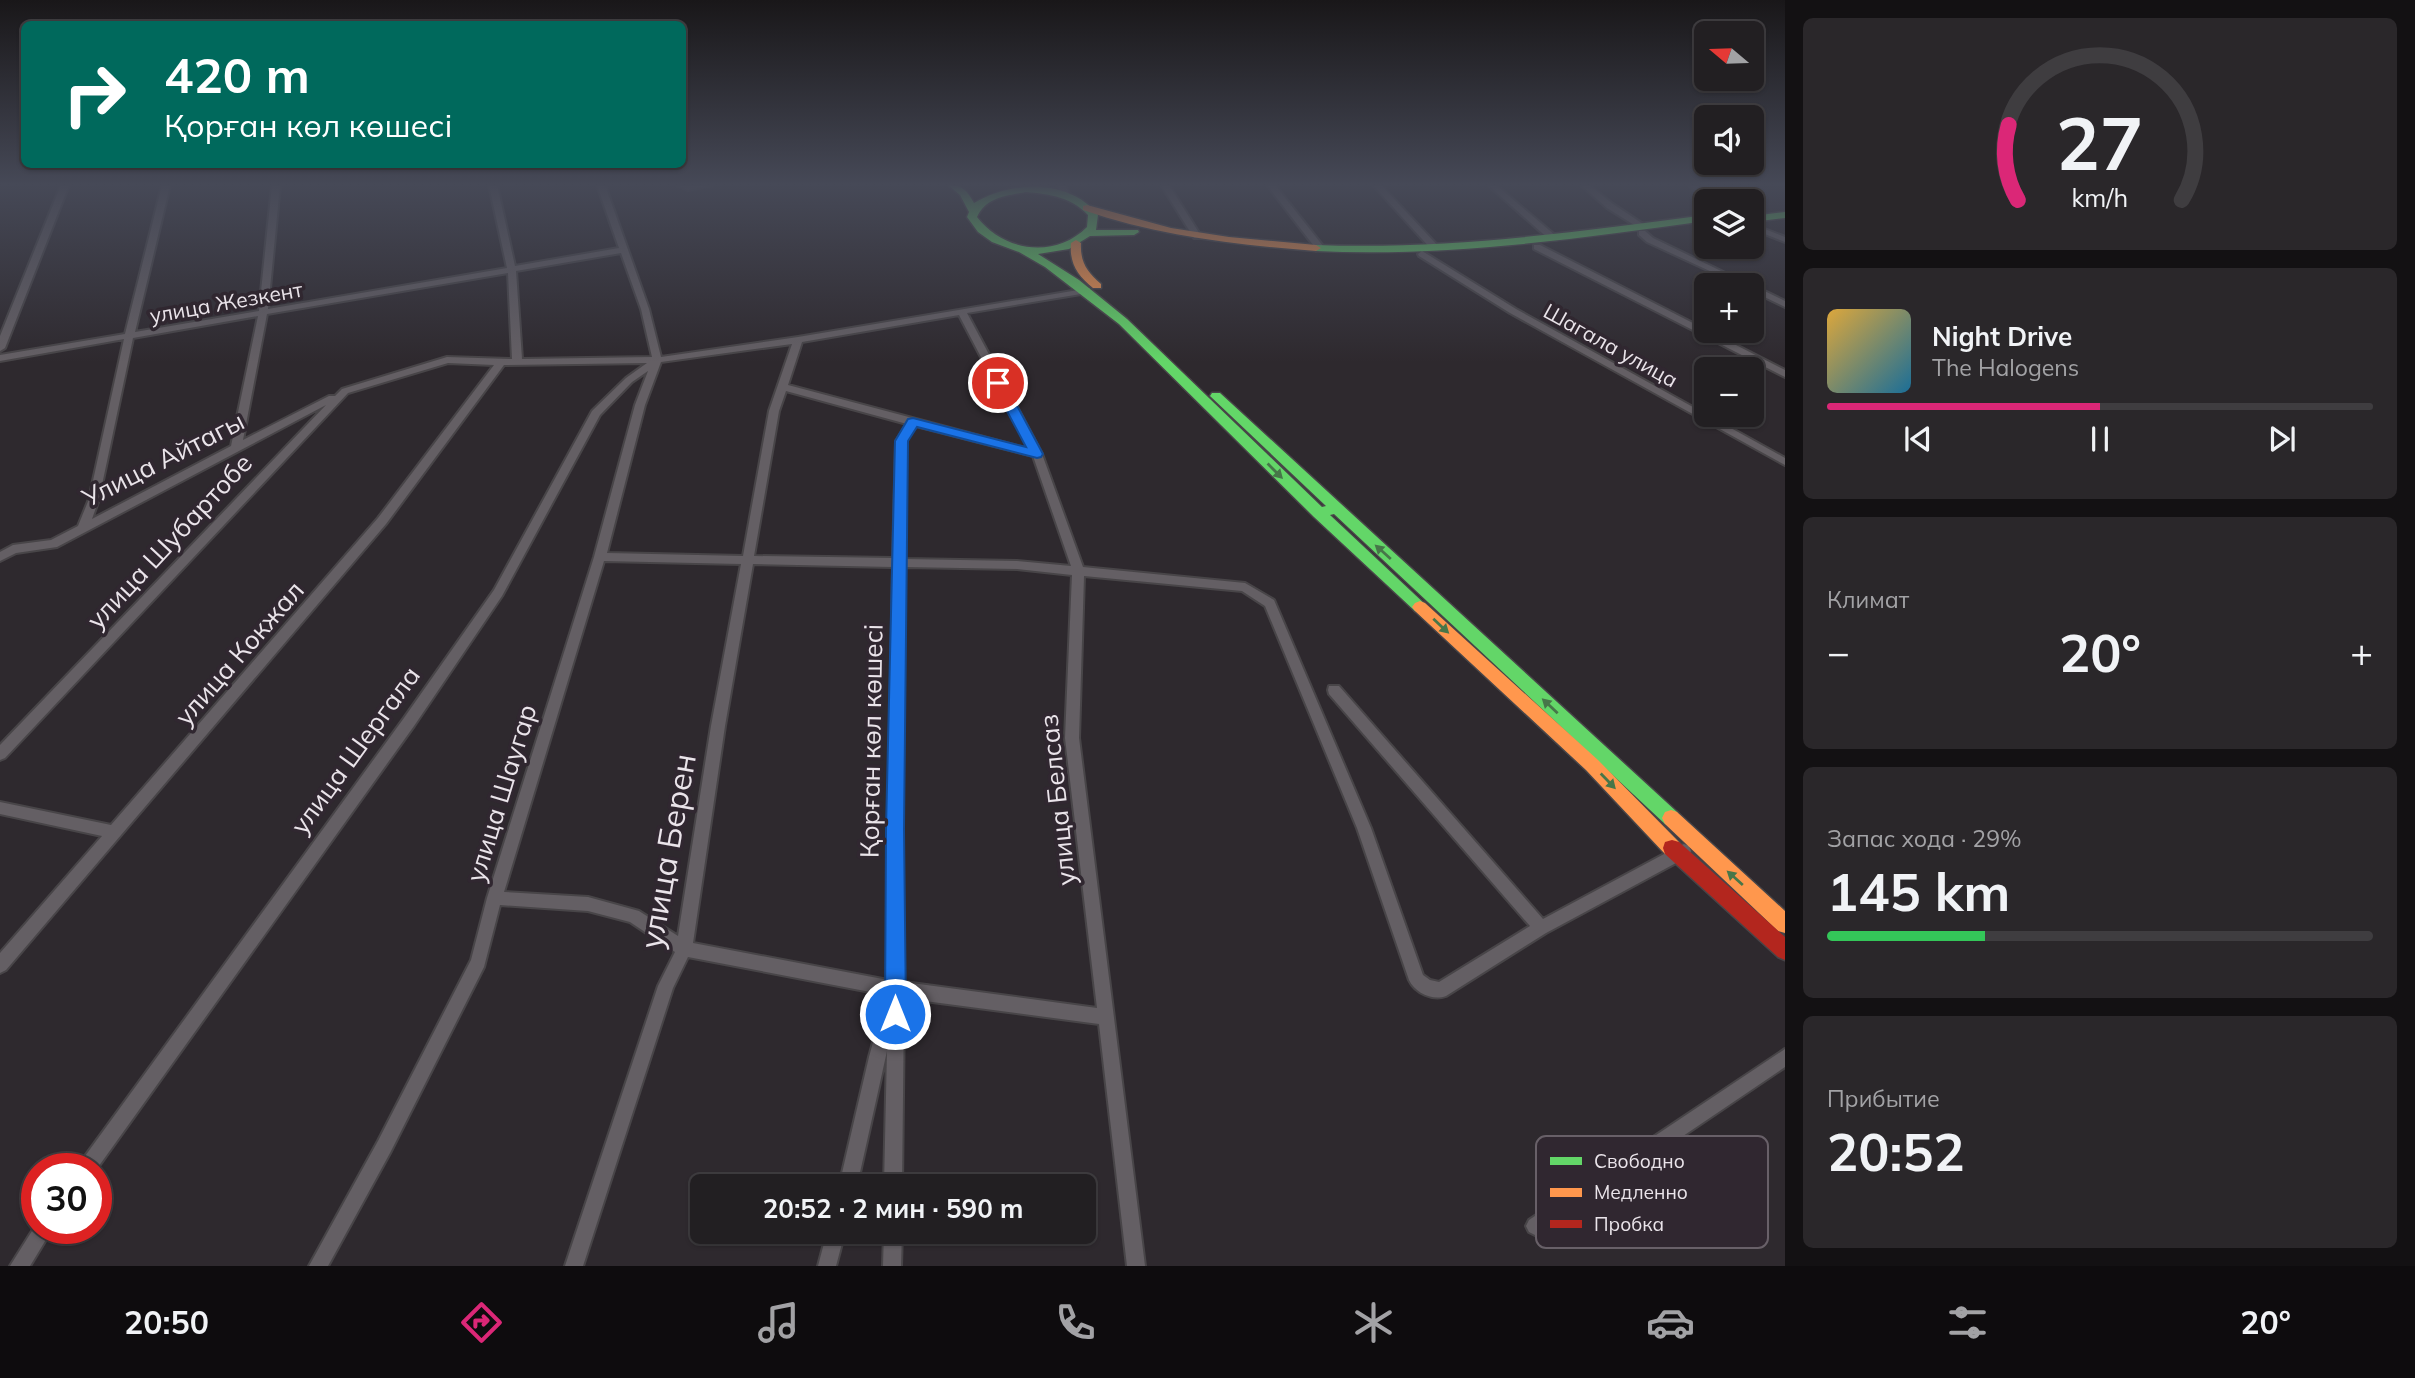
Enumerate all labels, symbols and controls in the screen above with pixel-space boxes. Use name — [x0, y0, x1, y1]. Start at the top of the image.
north arrow — [1694, 21, 1764, 91]
map controls — [1694, 21, 1764, 427]
text: 420 m — [164, 44, 310, 105]
icon: right — [49, 49, 140, 140]
text: 27 — [2056, 97, 2144, 188]
text: Қорған көл көшесі — [164, 105, 452, 145]
button: sound — [1694, 105, 1764, 175]
text: km/h — [2072, 182, 2128, 213]
button: layers — [1694, 189, 1764, 259]
button: + — [1694, 273, 1764, 343]
street label: улица Жезкент — [148, 276, 305, 328]
street label: Шагала улица — [1539, 297, 1683, 393]
text: Night Drive — [1932, 320, 2072, 353]
pin — [968, 353, 1028, 413]
text: The Halogens — [1932, 353, 2079, 382]
button: − — [1694, 357, 1764, 427]
icon: arrive — [979, 364, 1017, 402]
street label: Улица Айтагы — [75, 404, 250, 514]
icon: previous — [1899, 420, 1937, 458]
icon: pause — [2081, 420, 2119, 458]
icon: next — [2263, 420, 2301, 458]
street label: улица Шубартобе — [79, 446, 259, 636]
one-way arrow — [1266, 462, 1283, 478]
one-way arrow — [1375, 545, 1392, 561]
street label: улица Кокжал — [167, 574, 311, 732]
text: Климат — [1827, 585, 1909, 614]
one-way arrow — [1432, 618, 1450, 634]
text: 20° — [2059, 620, 2141, 685]
street label: Қорған көл көшесі — [852, 624, 890, 858]
text: − — [1827, 628, 1850, 676]
text: + — [2350, 628, 2373, 676]
street label: улица Шергала — [283, 660, 427, 840]
one-way arrow — [1542, 699, 1559, 715]
street label: улица Шаугар — [458, 700, 544, 886]
street label: улица Белсаз — [1032, 713, 1082, 887]
street label: улица Берен — [630, 750, 704, 952]
one-way arrow — [1599, 772, 1615, 789]
text: Запас хода · 29% — [1827, 824, 2022, 853]
text: 145 km — [1827, 859, 2010, 924]
one-way arrow — [1726, 870, 1744, 886]
position arrow — [858, 977, 932, 1051]
text: Прибытие — [1827, 1084, 1940, 1113]
text: 20:52 — [1827, 1119, 1965, 1184]
legend — [1536, 1136, 1768, 1248]
text: Свободно — [1594, 1149, 1685, 1173]
speed limit sign: 30 — [21, 1153, 112, 1244]
text: Медленно — [1594, 1180, 1688, 1204]
text: 20:52 · 2 мин · 590 m — [763, 1192, 1023, 1225]
text: Пробка — [1594, 1212, 1664, 1236]
icon: directions — [457, 1298, 506, 1347]
icon: music — [754, 1298, 803, 1347]
icon: phone — [1051, 1298, 1100, 1347]
icon: climate — [1349, 1298, 1398, 1347]
icon: car — [1646, 1298, 1695, 1347]
icon: filters — [1943, 1298, 1992, 1347]
text: 20:50 — [124, 1302, 209, 1342]
text: 20° — [2240, 1302, 2291, 1342]

